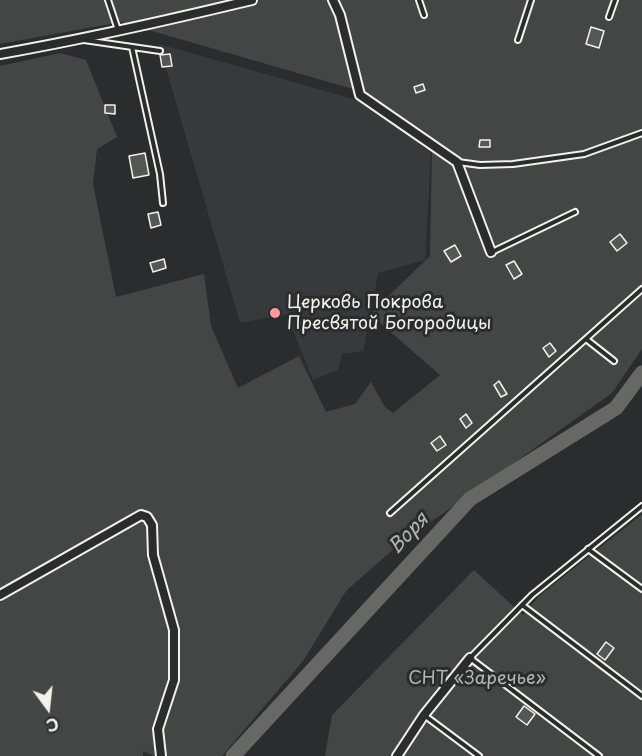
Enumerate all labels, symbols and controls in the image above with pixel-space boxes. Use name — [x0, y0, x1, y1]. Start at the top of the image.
place label: Церковь Покрова Пресвятой Богородицы — [287, 292, 491, 334]
marker: Церковь Покрова Пресвятой Богородицы — [268, 306, 282, 320]
water label: Воря — [384, 508, 434, 560]
park label: СНТ «Заречье» — [408, 668, 546, 690]
north arrow — [18, 678, 78, 738]
text: С — [44, 712, 62, 739]

